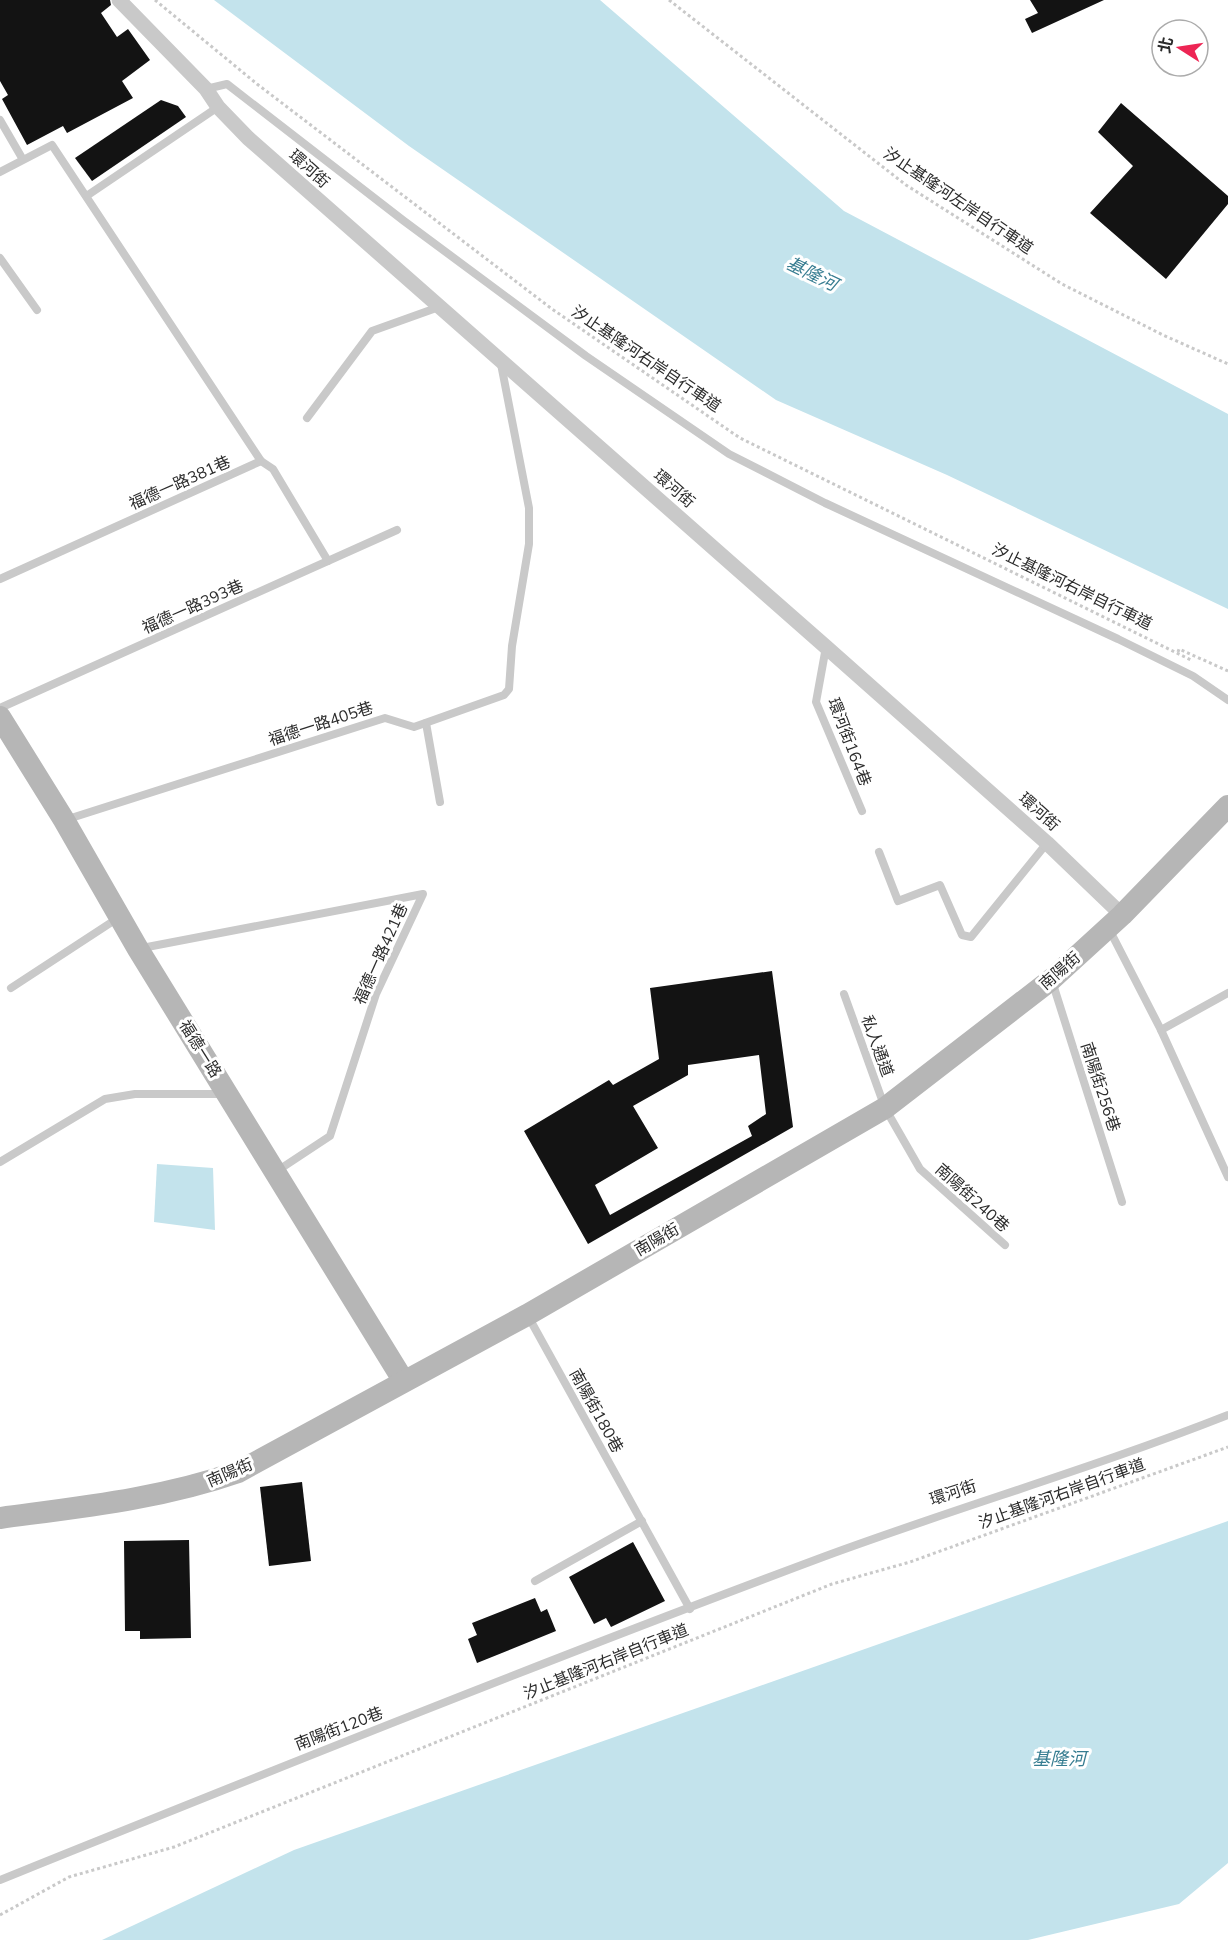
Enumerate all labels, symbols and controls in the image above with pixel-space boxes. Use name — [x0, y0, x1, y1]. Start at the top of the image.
north arrow — [1150, 18, 1210, 78]
text: 北 — [1154, 35, 1179, 55]
street label: 汐止基隆河左岸自行車道 — [879, 143, 1037, 259]
street label: 環河街 — [284, 145, 334, 193]
water label: 基隆河 — [782, 251, 844, 298]
street label: 汐止基隆河右岸自行車道 — [567, 301, 725, 417]
street label: 福德一路381巷 — [126, 451, 234, 515]
street label: 環河街 — [649, 465, 699, 513]
street label: 汐止基隆河右岸自行車道 — [988, 539, 1156, 635]
street label: 福德一路393巷 — [139, 575, 247, 639]
street label: 環河街164巷 — [822, 695, 876, 789]
street label: 福德一路405巷 — [266, 697, 376, 751]
street label: 環河街 — [1014, 788, 1064, 836]
street label: 福德一路421巷 — [349, 900, 413, 1008]
street label: 南陽街 — [1035, 947, 1085, 995]
street label: 私人通道 — [856, 1012, 898, 1080]
street label: 福德一路 — [174, 1016, 226, 1082]
street label: 南陽街256巷 — [1075, 1039, 1125, 1135]
street label: 南陽街240巷 — [930, 1159, 1014, 1237]
street label: 南陽街 — [631, 1218, 683, 1262]
street label: 南陽街180巷 — [564, 1365, 628, 1457]
street label: 南陽街 — [204, 1453, 256, 1493]
street label: 汐止基隆河右岸自行車道 — [976, 1454, 1148, 1534]
street label: 環河街 — [927, 1475, 979, 1511]
street label: 汐止基隆河右岸自行車道 — [520, 1619, 692, 1705]
street label: 南陽街120巷 — [292, 1702, 386, 1756]
water label: 基隆河 — [1032, 1747, 1089, 1771]

